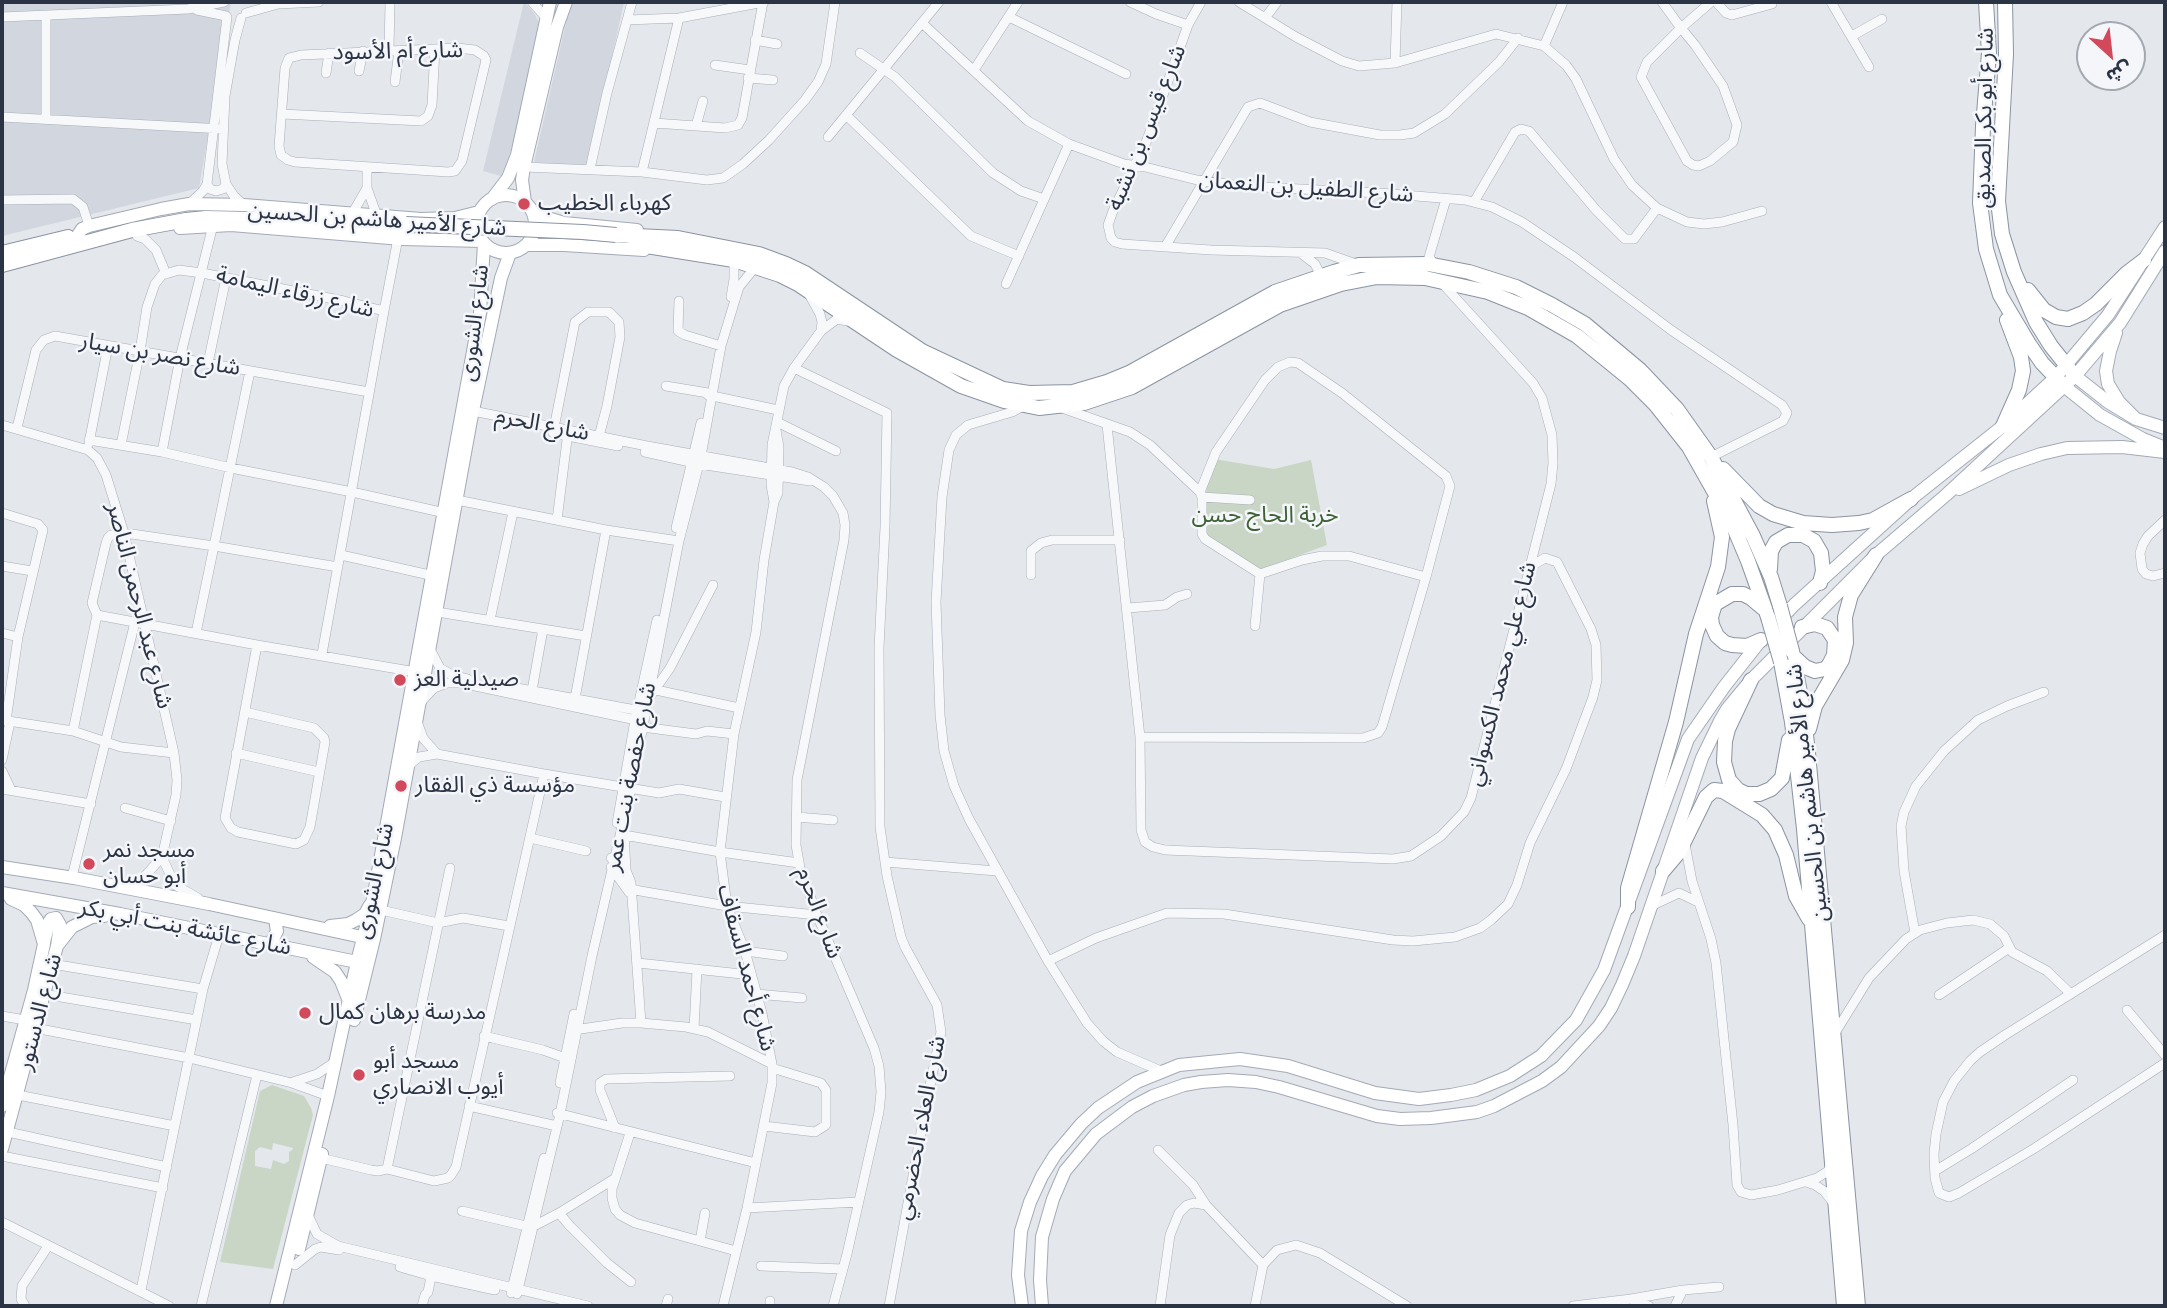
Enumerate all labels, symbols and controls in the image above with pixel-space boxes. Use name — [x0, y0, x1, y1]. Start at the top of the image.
north arrow — [2076, 21, 2146, 91]
street label: شارع أبو بكر الصديق — [1970, 27, 2000, 209]
street label: شارع أم الأسود — [332, 37, 464, 67]
street label: شارع قيس بن نشبة — [1101, 41, 1193, 215]
text: ش — [2102, 55, 2137, 90]
street label: شارع الطفيل بن النعمان — [1198, 167, 1414, 209]
place label: كهرباء الخطيب — [538, 190, 671, 218]
marker: كهرباء الخطيب — [516, 196, 532, 212]
street label: شارع الأمير هاشم بن الحسين — [247, 197, 507, 243]
street label: شارع زرقاء اليمامة — [213, 261, 377, 325]
street label: شارع الشورى — [454, 263, 496, 383]
street label: شارع نصر بن سيار — [78, 327, 242, 383]
street label: شارع الحرم — [492, 402, 592, 448]
street label: شارع عبد الرحمن الناصر — [100, 500, 178, 712]
park label: خربة الحاج حسن — [1191, 502, 1339, 530]
street label: شارع علي محمد الكسواني — [1461, 559, 1543, 789]
street label: شارع الأمير هاشم بن الحسين — [1781, 663, 1835, 923]
place label: صيدلية العز — [414, 666, 519, 694]
marker: صيدلية العز — [392, 672, 408, 688]
street label: شارع حفصة بنت عمر — [599, 680, 663, 874]
place label: مؤسسة ذي الفقار — [415, 772, 575, 800]
marker: مؤسسة ذي الفقار — [393, 778, 409, 794]
street label: شارع الشورى — [349, 820, 401, 942]
place label: مسجد نمر أبو حسان — [103, 837, 195, 891]
marker: مسجد نمر أبو حسان — [81, 856, 97, 872]
street label: شارع الحرم — [790, 863, 848, 963]
street label: شارع أحمد السقاف — [710, 882, 782, 1054]
street label: شارع عائشة بنت أبي بكر — [77, 894, 293, 962]
street label: شارع الدستور — [11, 951, 69, 1073]
place label: مدرسة برهان كمال — [319, 999, 486, 1027]
marker: مدرسة برهان كمال — [297, 1005, 313, 1021]
street label: شارع العلاء الحضرمي — [890, 1034, 952, 1222]
place label: مسجد أبو أيوب الانصاري — [373, 1048, 504, 1102]
marker: مسجد أبو أيوب الانصاري — [351, 1067, 367, 1083]

